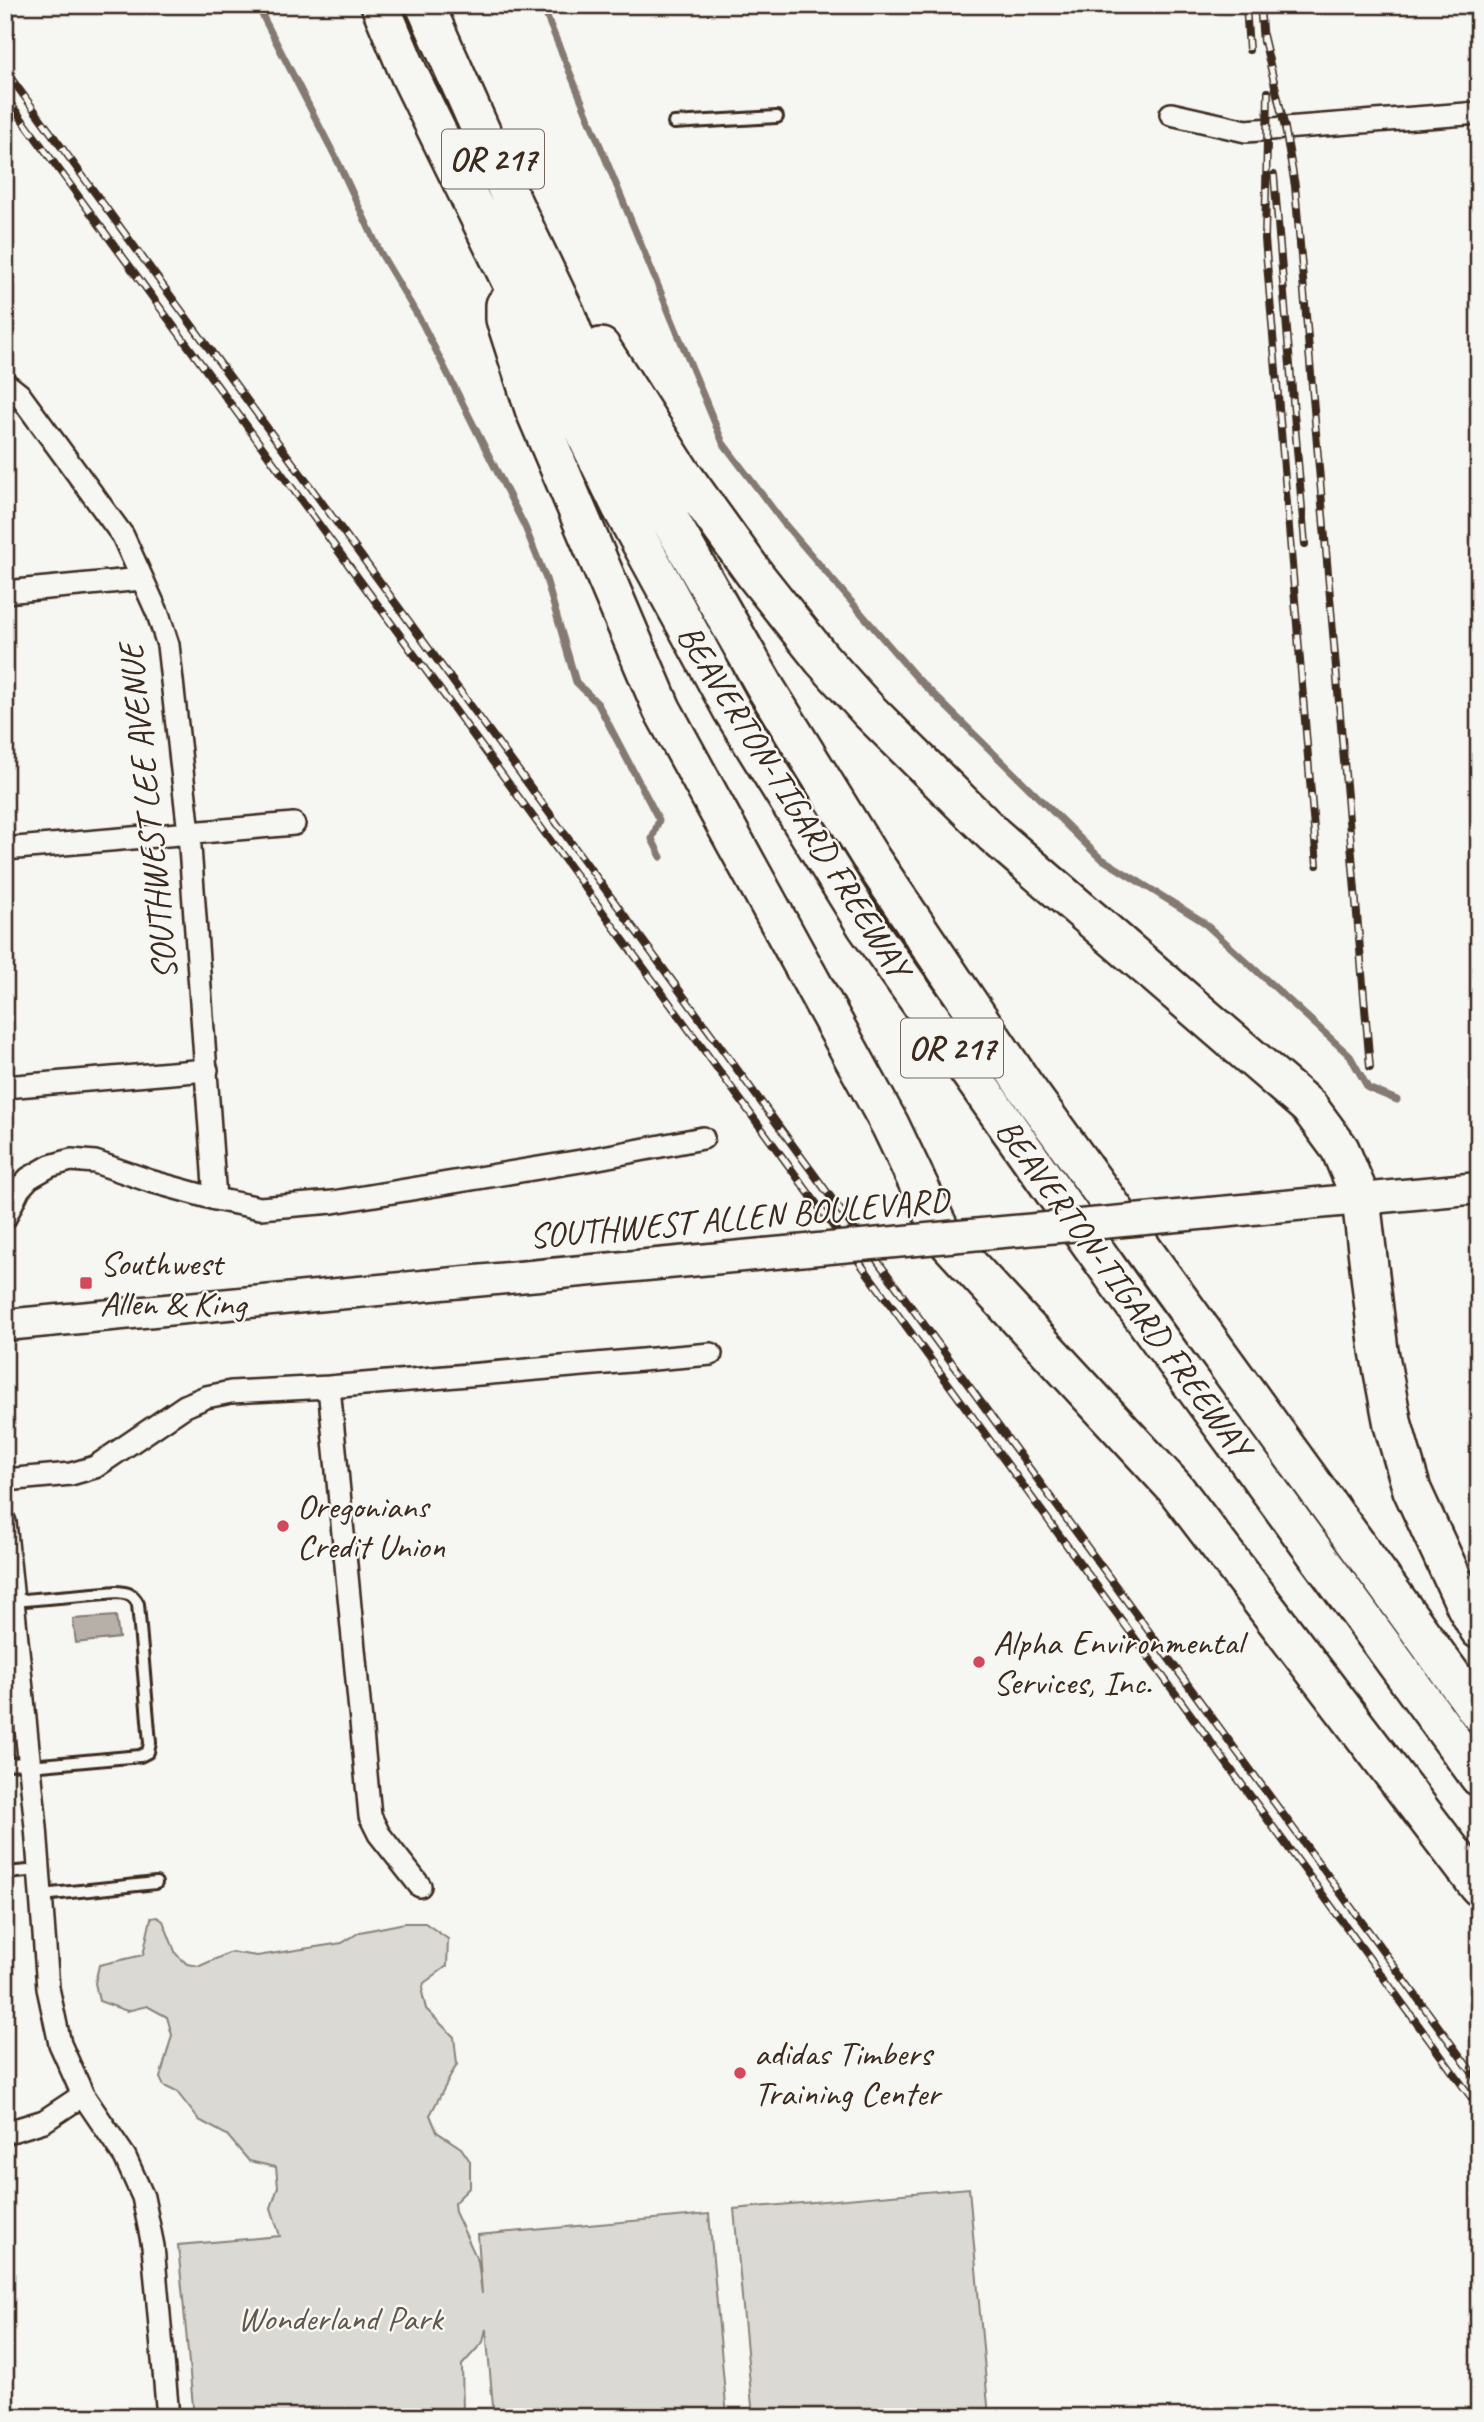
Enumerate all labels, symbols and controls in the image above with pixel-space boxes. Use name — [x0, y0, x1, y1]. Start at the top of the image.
road number: OR 217 — [442, 130, 544, 188]
street label: BEAVERTON-TIGARD FREEWAY — [667, 616, 924, 990]
street label: SOUTHWEST LEE AVENUE — [107, 637, 188, 982]
road number: OR 217 — [901, 1018, 1003, 1078]
street label: BEAVERTON-TIGARD FREEWAY — [986, 1110, 1265, 1471]
street label: SOUTHWEST ALLEN BOULEVARD — [527, 1177, 953, 1259]
place label: Southwest Allen & King — [100, 1241, 248, 1326]
marker: Southwest Allen & King — [78, 1275, 94, 1291]
place label: Oregonians Credit Union — [297, 1484, 445, 1569]
marker: Oregonians Credit Union — [275, 1518, 291, 1534]
place label: Alpha Environmental Services, Inc. — [993, 1620, 1249, 1705]
marker: Alpha Environmental Services, Inc. — [971, 1654, 987, 1670]
place label: adidas Timbers Training Center — [754, 2031, 943, 2116]
marker: adidas Timbers Training Center — [732, 2065, 748, 2081]
park label: Wonderland Park — [238, 2296, 445, 2341]

